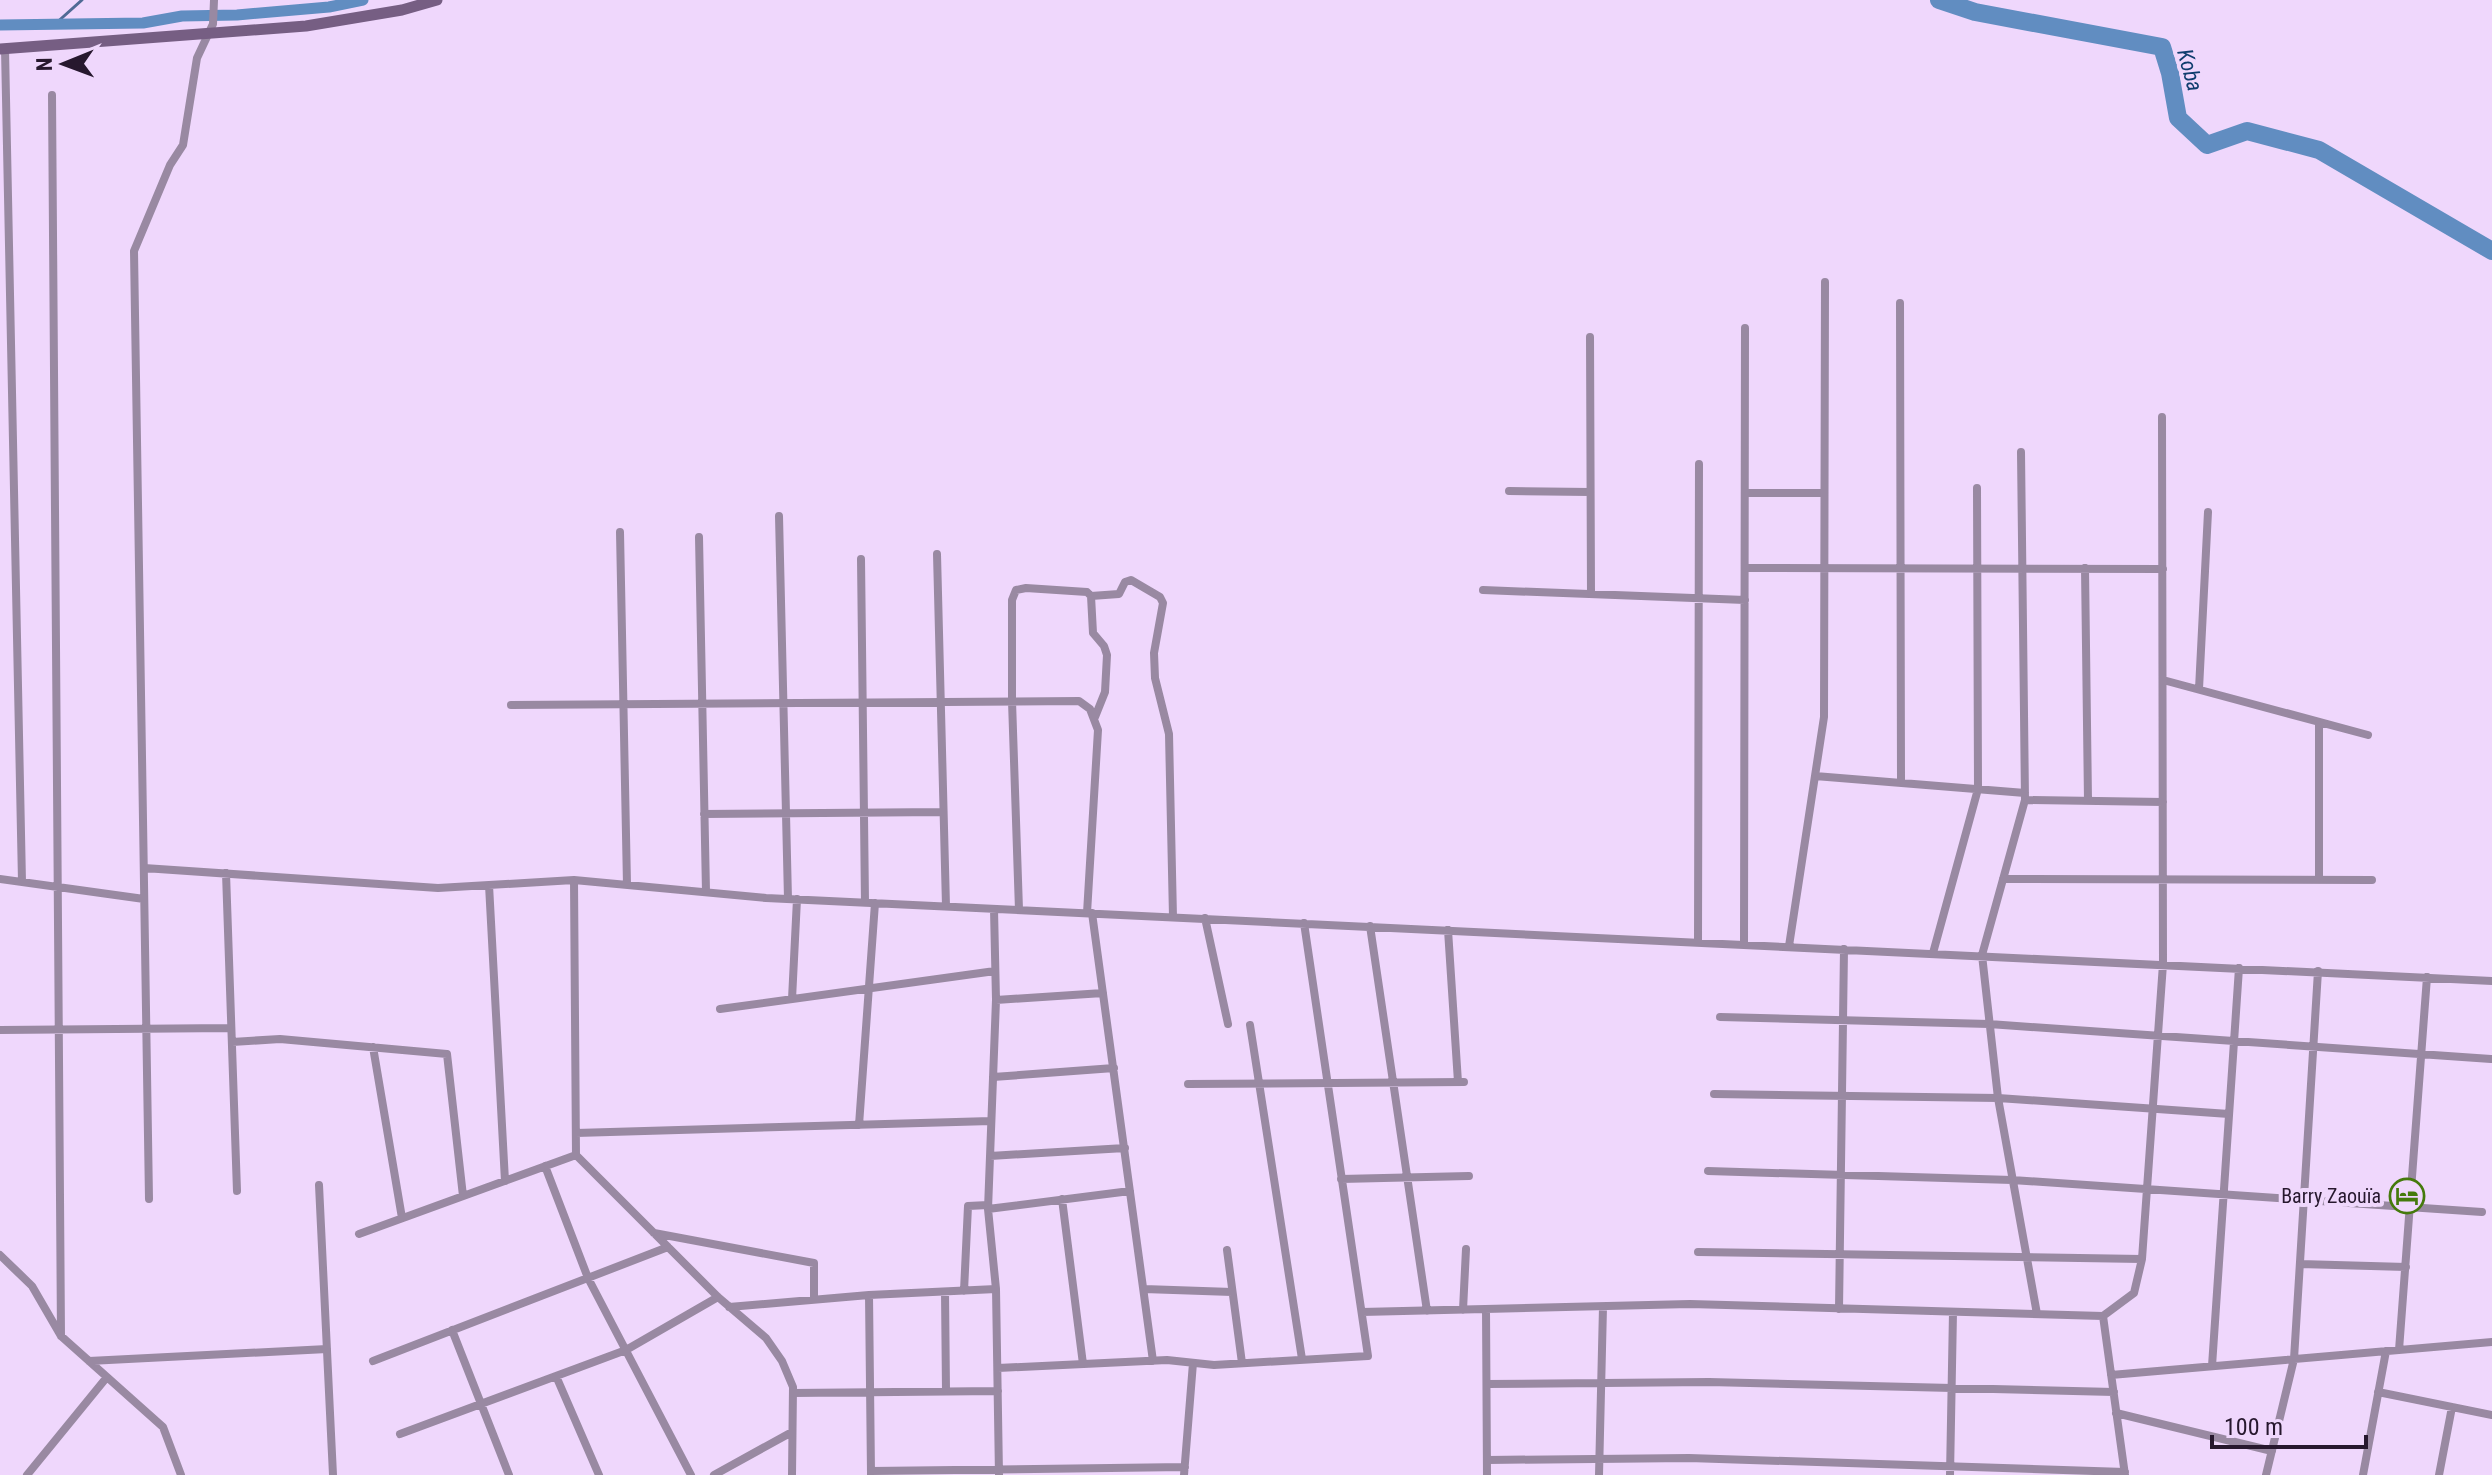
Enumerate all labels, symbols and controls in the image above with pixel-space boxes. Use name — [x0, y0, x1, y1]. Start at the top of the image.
north arrow — [24, 24, 104, 104]
water label: Koba — [2172, 46, 2208, 94]
text: N — [32, 57, 57, 71]
hotel icon: Barry Zaouïa — [2388, 1177, 2426, 1215]
place label: Barry Zaouïa — [2281, 1184, 2381, 1208]
scale bar — [2212, 1399, 2366, 1449]
text: 100 m — [2224, 1413, 2283, 1441]

